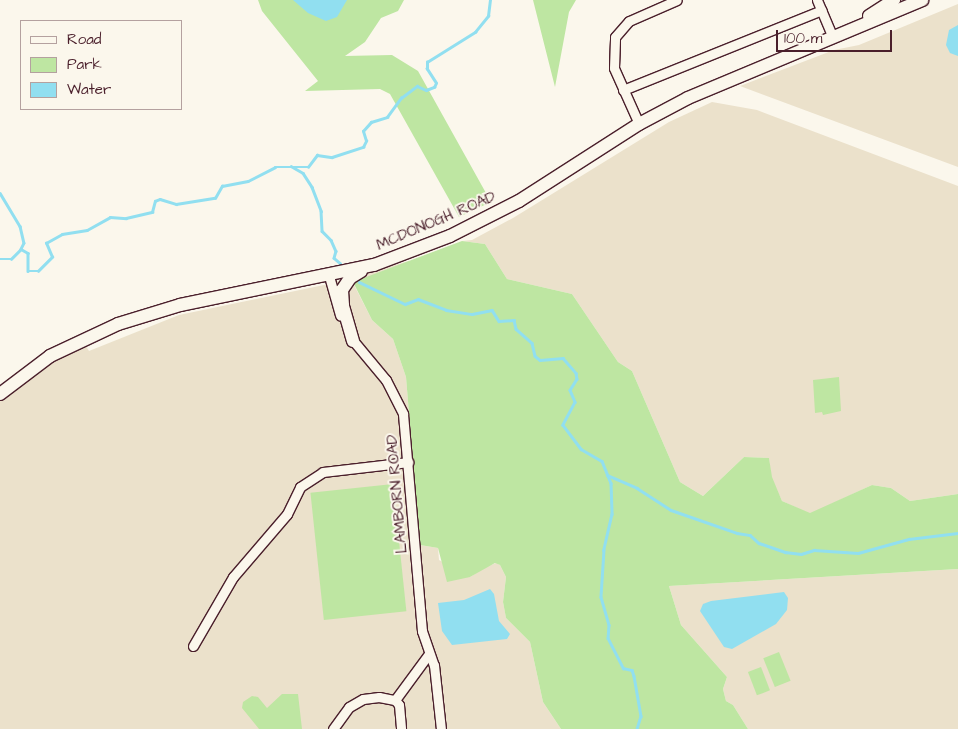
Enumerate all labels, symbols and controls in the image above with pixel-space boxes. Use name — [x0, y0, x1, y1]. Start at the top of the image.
legend — [20, 20, 182, 110]
scale bar — [778, 20, 894, 52]
text: 100 m — [784, 28, 823, 49]
text: Road — [67, 29, 101, 50]
text: Park — [67, 54, 102, 75]
text: Water — [67, 79, 111, 100]
street label: MCDONOGH ROAD — [374, 188, 498, 254]
street label: LAMBORN ROAD — [383, 434, 411, 554]

